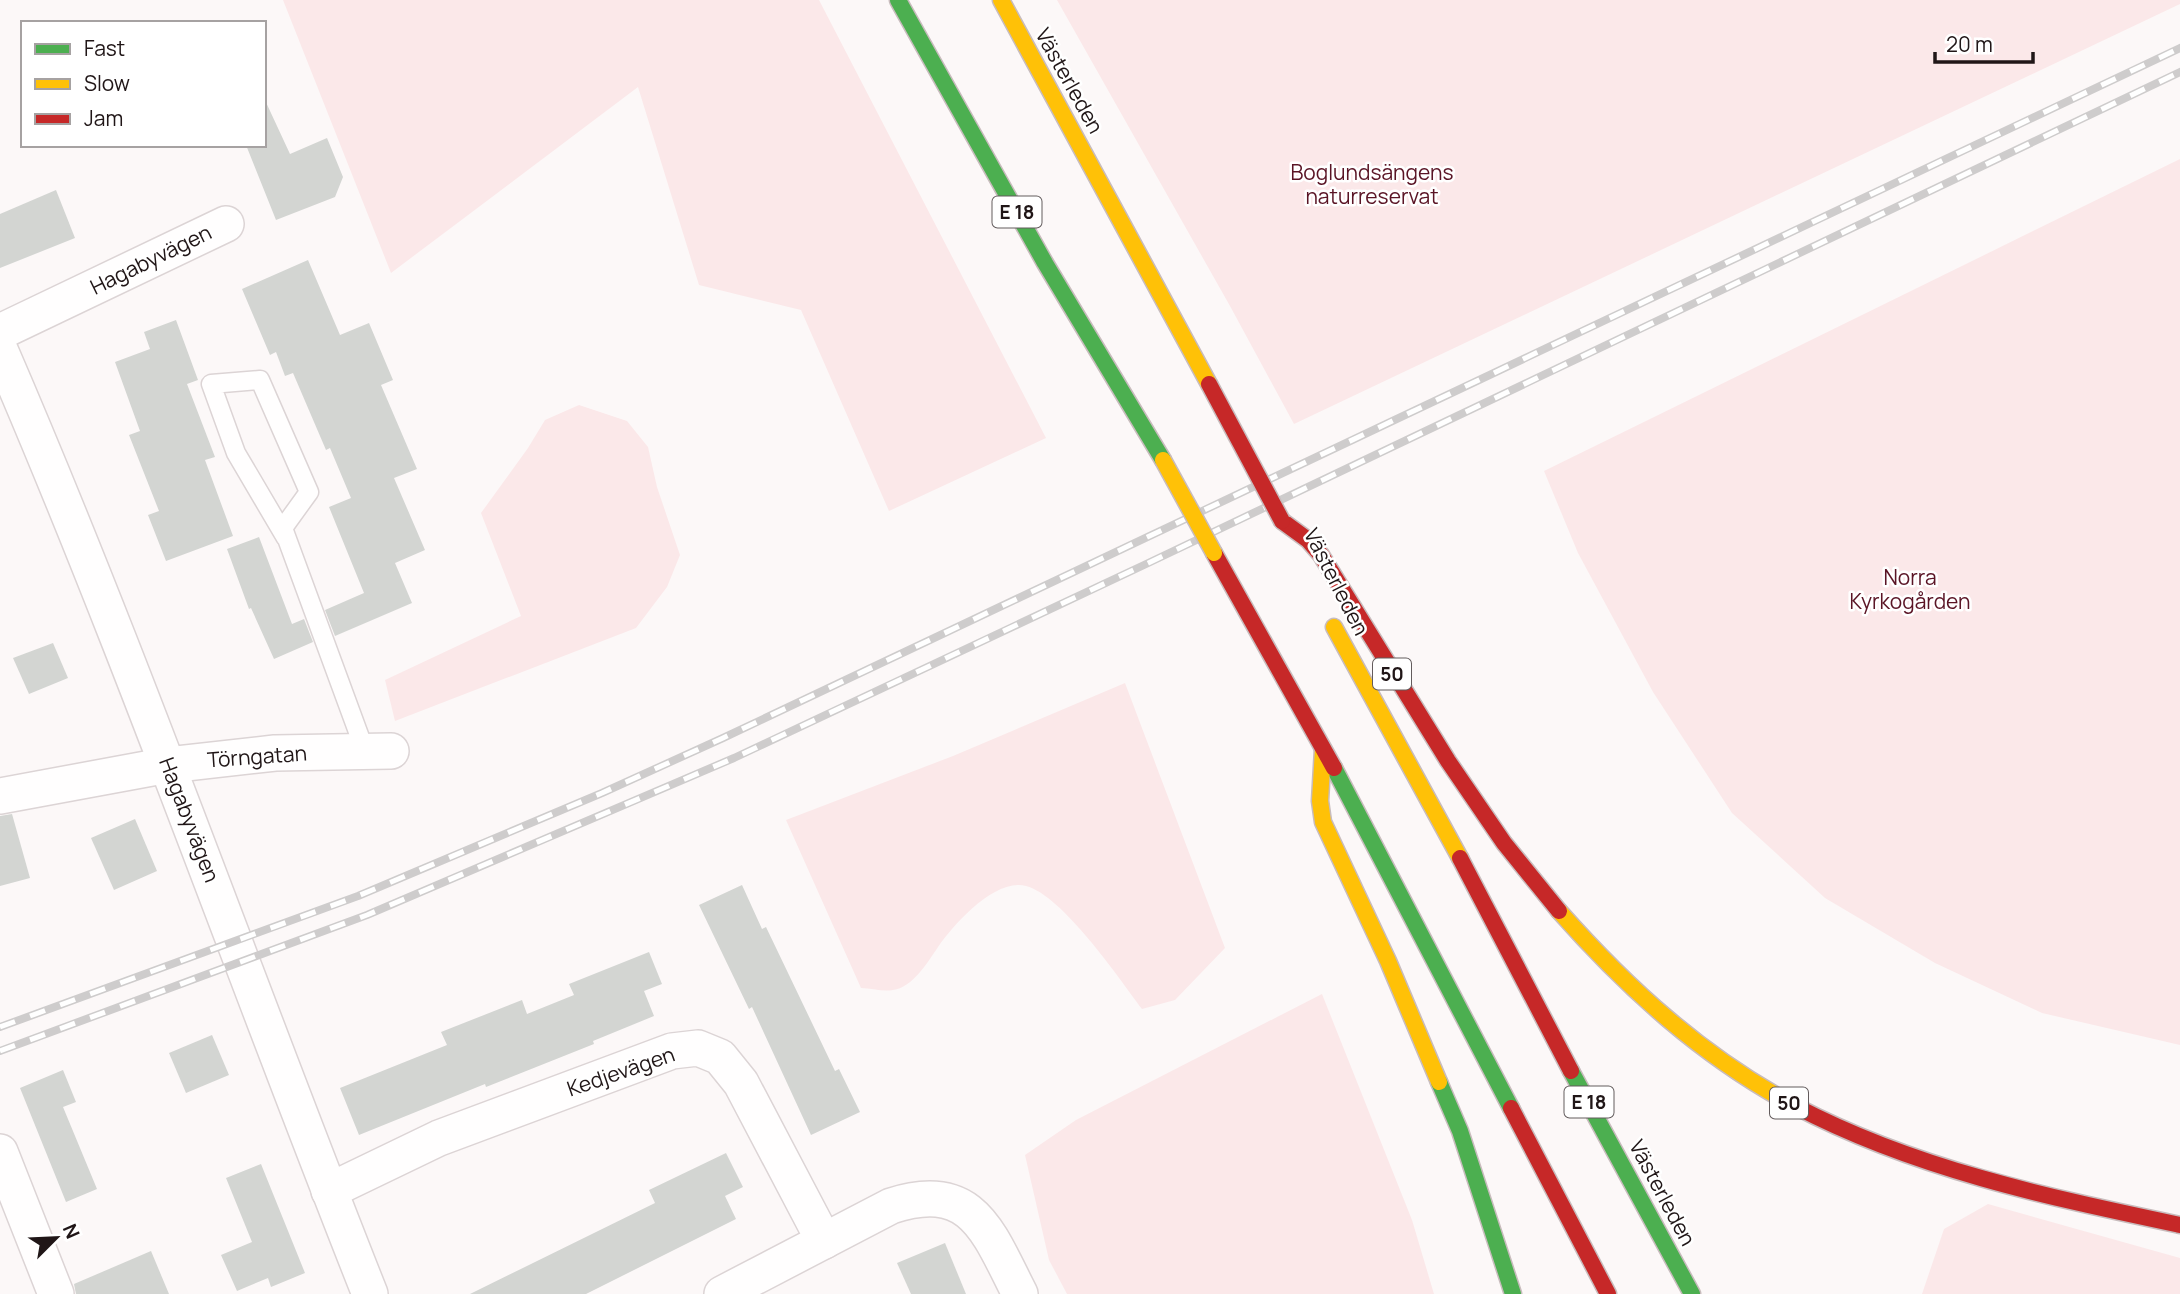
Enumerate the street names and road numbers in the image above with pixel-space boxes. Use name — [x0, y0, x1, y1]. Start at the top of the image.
street label: Västerleden — [1029, 23, 1110, 138]
road number: E 18 — [992, 196, 1042, 228]
street label: Hagabyvägen — [85, 218, 216, 301]
street label: Västerleden — [1298, 523, 1376, 640]
road number: 50 — [1373, 659, 1411, 690]
street label: Törngatan — [206, 739, 308, 773]
street label: Hagabyvägen — [153, 753, 227, 886]
street label: Kedjevägen — [563, 1040, 678, 1103]
road number: E 18 — [1564, 1086, 1614, 1118]
road number: 50 — [1770, 1088, 1808, 1119]
street label: Västerleden — [1623, 1135, 1703, 1250]

